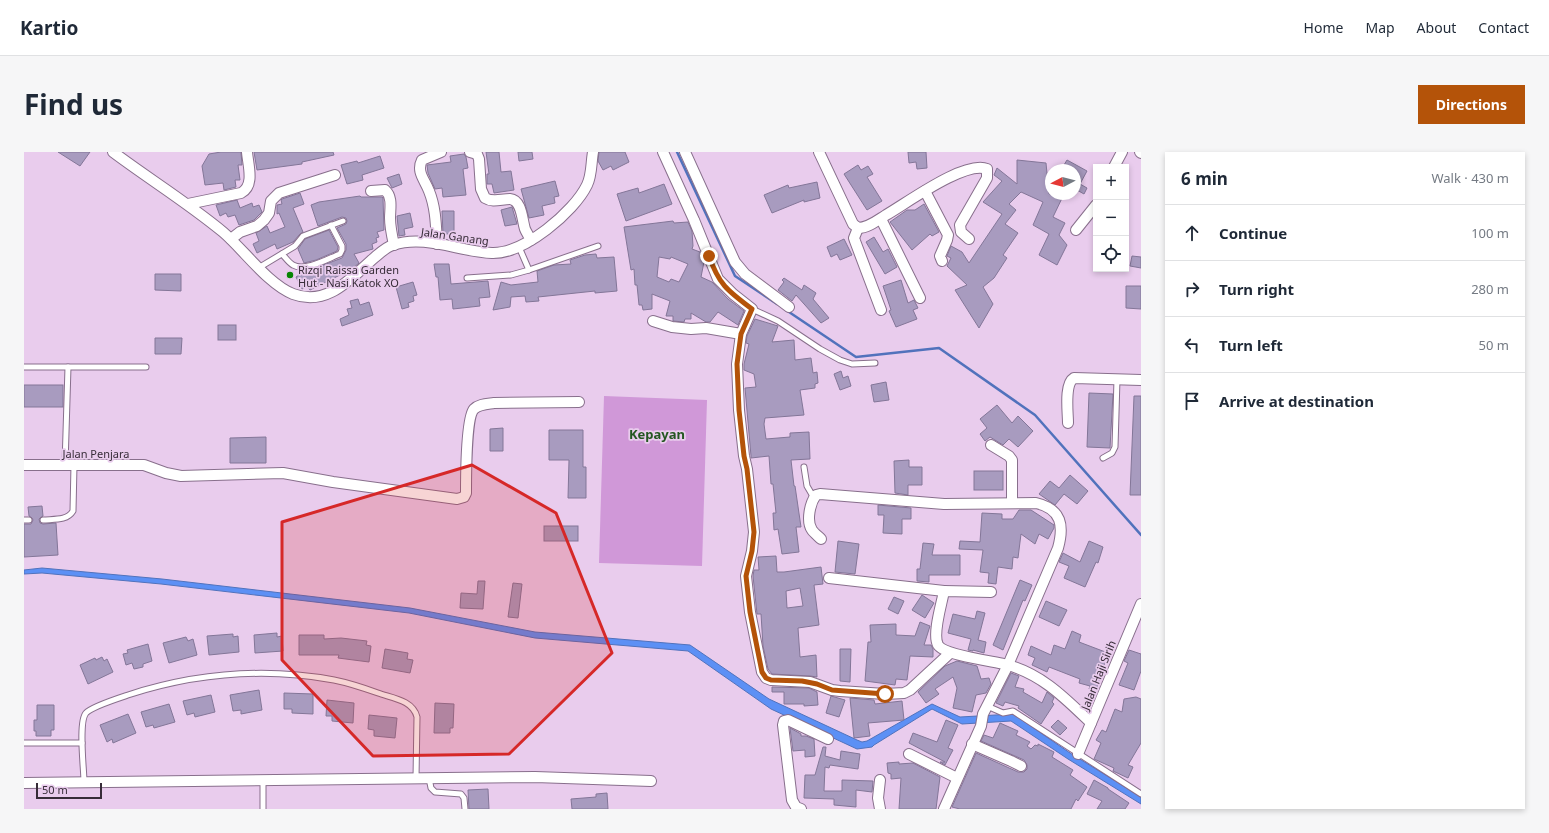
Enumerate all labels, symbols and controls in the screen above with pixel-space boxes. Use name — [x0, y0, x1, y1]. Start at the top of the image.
text: Kartio — [20, 15, 78, 41]
text: Home — [1304, 18, 1343, 37]
text: Map — [1365, 18, 1395, 37]
text: About — [1417, 18, 1456, 37]
text: Contact — [1478, 18, 1529, 37]
text: Find us — [24, 85, 123, 123]
button: Directions — [1418, 85, 1525, 124]
north arrow — [1045, 164, 1081, 200]
map controls — [1093, 164, 1129, 272]
button: + — [1093, 164, 1129, 200]
text: 6 min — [1181, 167, 1228, 190]
text: Walk · 430 m — [1431, 169, 1509, 187]
button: − — [1093, 200, 1129, 236]
icon: ahead — [1181, 222, 1203, 244]
text: Continue — [1219, 223, 1287, 243]
street label: Jalan Ganang — [419, 224, 490, 248]
text: 100 m — [1471, 224, 1509, 242]
button: locate — [1093, 236, 1129, 272]
route end — [700, 247, 718, 265]
place label: Rizqi Raissa Garden Hut - Nasi Katok XO — [298, 262, 399, 290]
marker: Rizqi Raissa Garden Hut - Nasi Katok XO — [285, 270, 295, 280]
icon: right — [1181, 278, 1203, 300]
text: Turn right — [1219, 279, 1294, 299]
text: 280 m — [1471, 280, 1509, 298]
icon: left — [1181, 334, 1203, 356]
text: Turn left — [1219, 335, 1283, 355]
text: 50 m — [1479, 336, 1509, 354]
icon: arrive — [1181, 390, 1203, 412]
text: Arrive at destination — [1219, 391, 1374, 411]
district label: Kepayan — [629, 425, 685, 443]
street label: Jalan Penjara — [61, 446, 130, 461]
street label: Jalan Haji Sirih — [1077, 638, 1119, 713]
route start — [876, 685, 894, 703]
scale bar — [36, 781, 102, 800]
text: 50 m — [42, 782, 68, 797]

